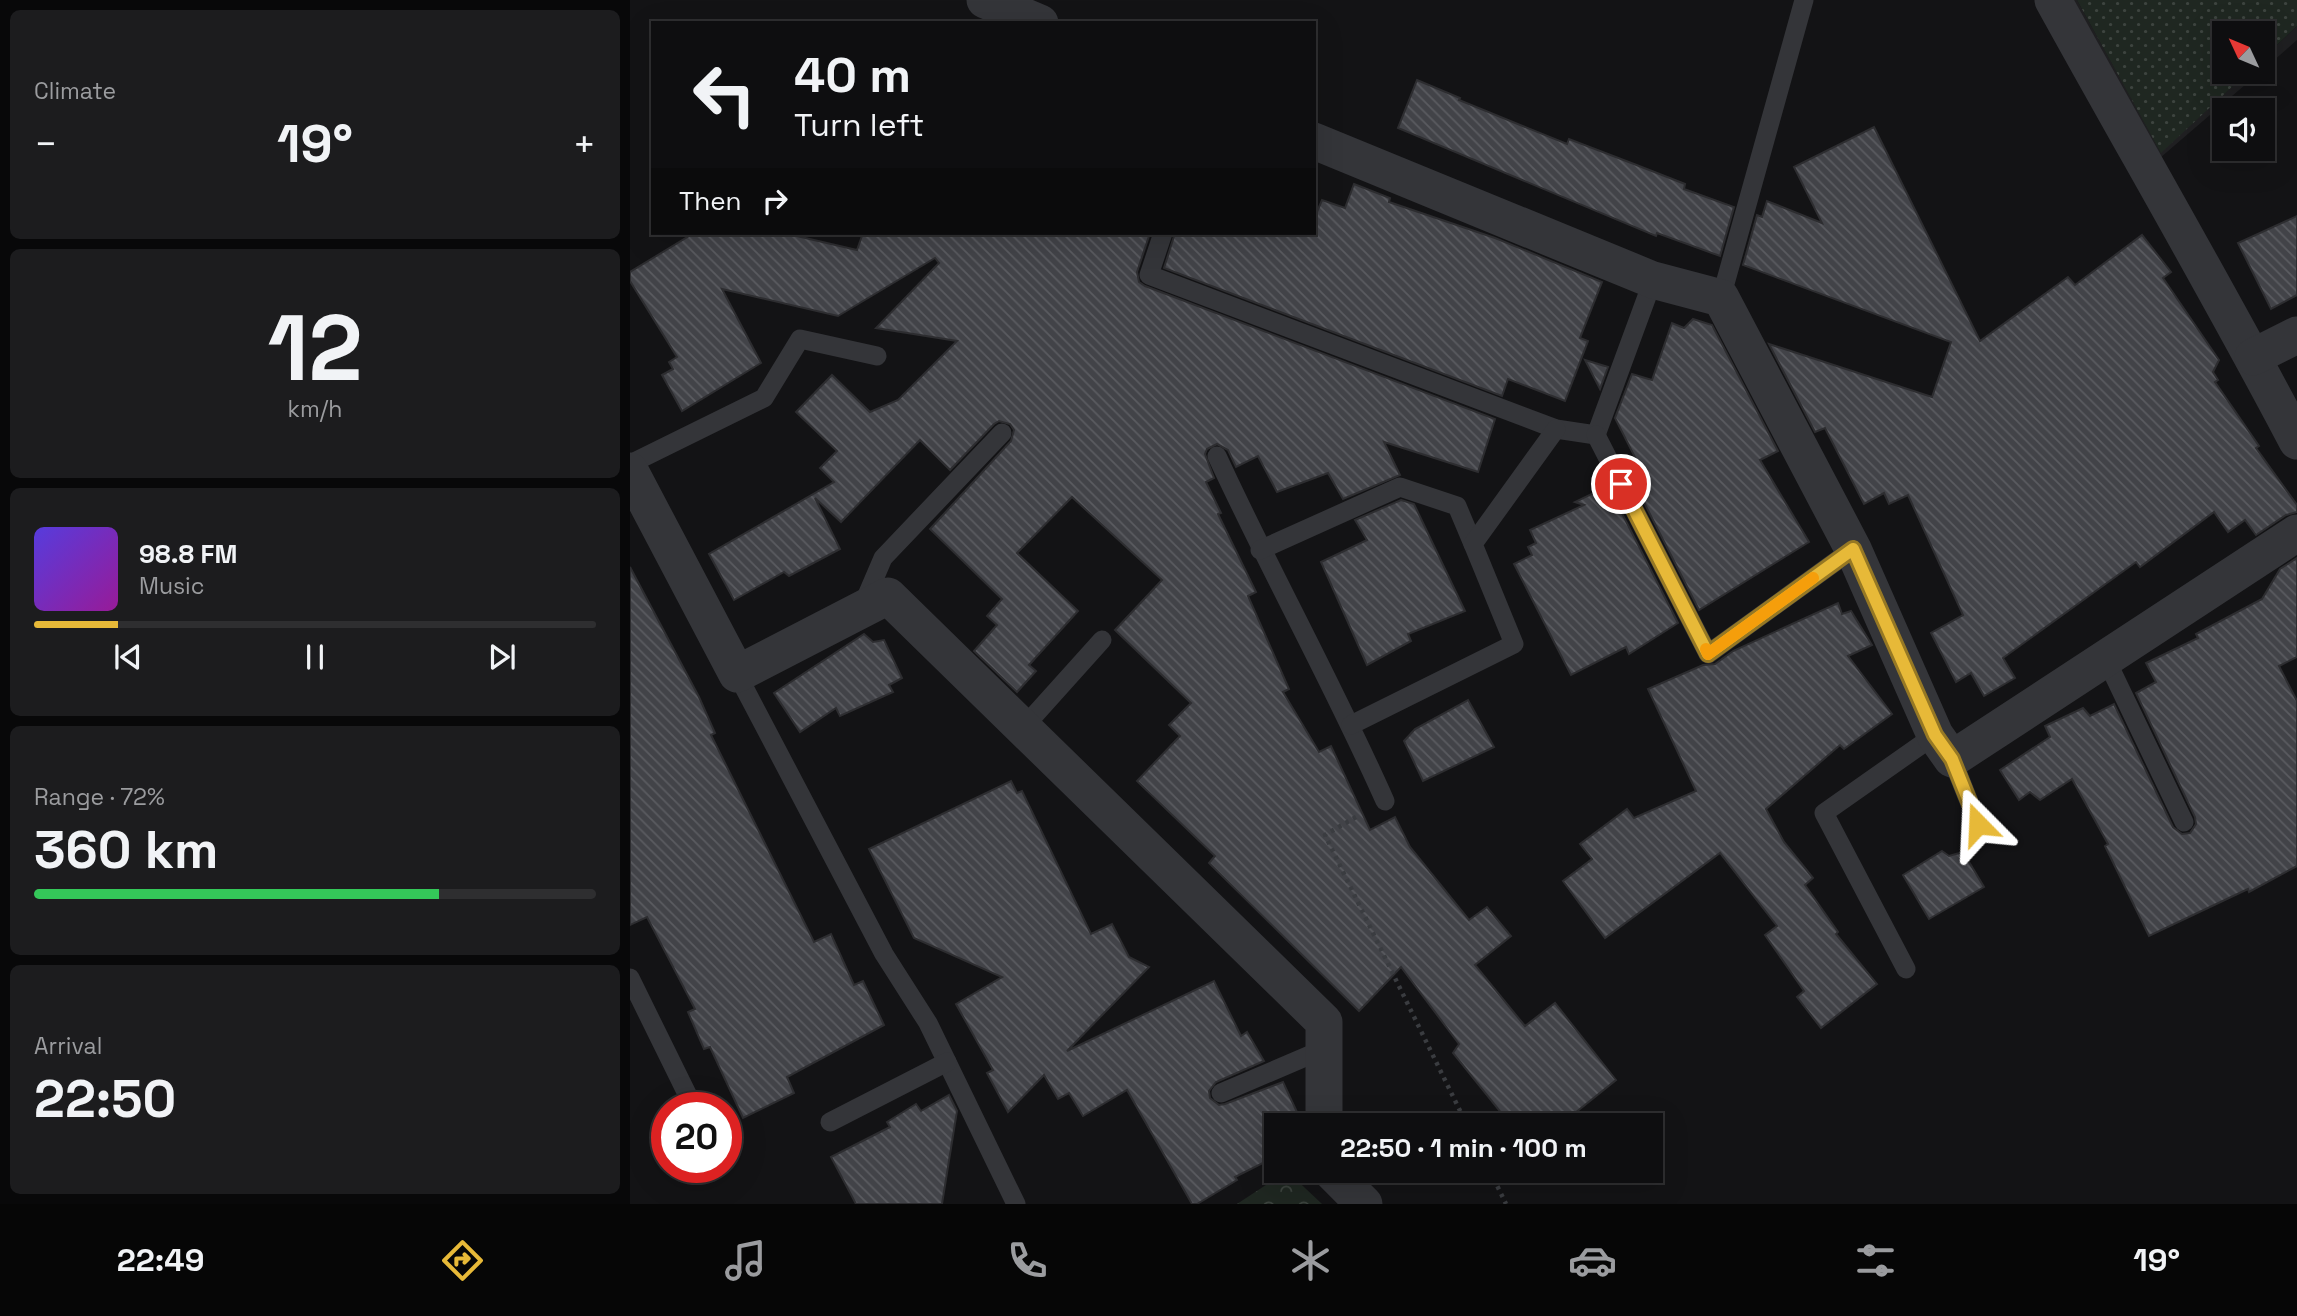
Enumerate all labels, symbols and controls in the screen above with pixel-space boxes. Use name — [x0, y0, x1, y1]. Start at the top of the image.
north arrow — [2212, 21, 2275, 84]
map controls — [2212, 21, 2275, 161]
text: 40 m — [794, 44, 911, 106]
icon: left — [679, 49, 770, 140]
text: Climate — [34, 76, 116, 106]
button: sound — [2212, 98, 2275, 161]
text: Turn left — [794, 105, 924, 145]
text: 19° — [277, 111, 353, 177]
text: − — [34, 120, 58, 168]
text: + — [572, 120, 596, 168]
icon: right — [756, 182, 794, 220]
text: Then — [679, 184, 742, 218]
text: 12 — [267, 290, 363, 407]
text: km/h — [288, 394, 342, 424]
pin — [1591, 454, 1651, 514]
icon: arrive — [1602, 465, 1640, 503]
text: 98.8 FM — [139, 537, 237, 571]
text: Music — [139, 571, 204, 601]
icon: previous — [109, 638, 147, 676]
icon: pause — [296, 638, 334, 676]
icon: next — [483, 638, 521, 676]
text: Range · 72% — [34, 782, 165, 812]
position arrow — [1941, 787, 2015, 861]
text: 360 km — [34, 817, 218, 883]
text: Arrival — [34, 1031, 102, 1061]
text: 22:50 — [34, 1066, 176, 1132]
speed limit sign: 20 — [651, 1092, 742, 1183]
text: 22:50 · 1 min · 100 m — [1340, 1131, 1587, 1165]
icon: directions — [438, 1236, 487, 1285]
icon: music — [721, 1236, 770, 1285]
icon: phone — [1003, 1236, 1052, 1285]
icon: climate — [1286, 1236, 1335, 1285]
icon: car — [1568, 1236, 1617, 1285]
icon: filters — [1851, 1236, 1900, 1285]
text: 22:49 — [117, 1240, 204, 1280]
text: 19° — [2133, 1240, 2180, 1280]

